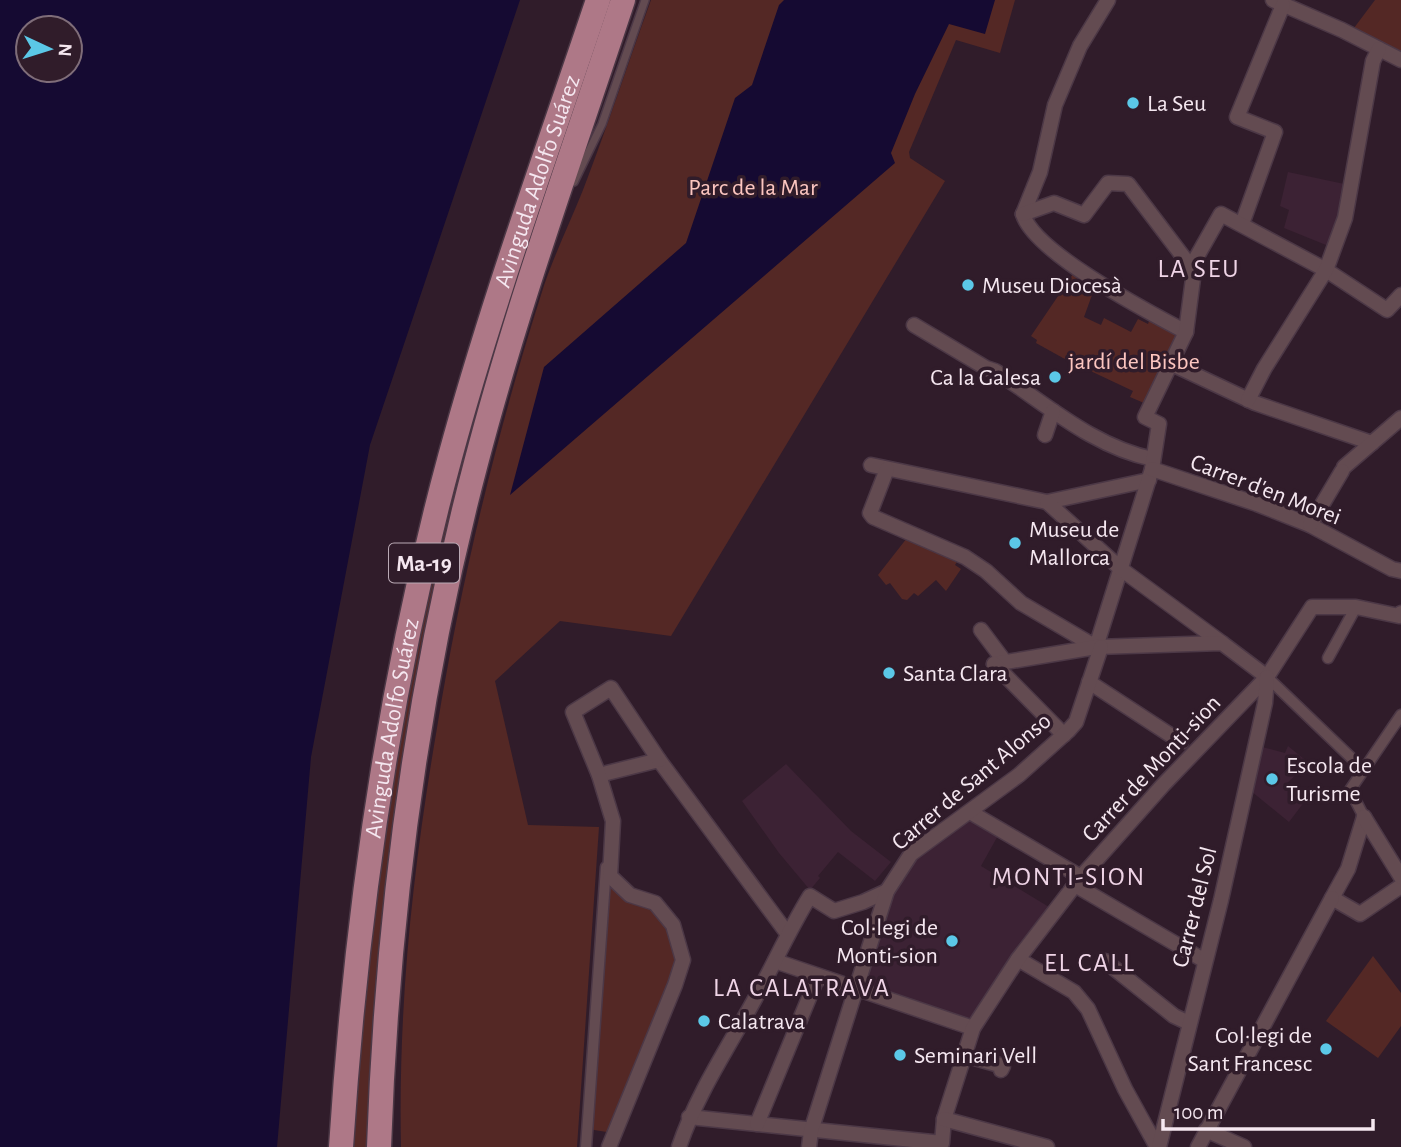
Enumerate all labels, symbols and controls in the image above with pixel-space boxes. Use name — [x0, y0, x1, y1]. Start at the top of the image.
north arrow — [14, 14, 84, 84]
text: N — [55, 43, 74, 57]
street label: Avinguda Adolfo Suárez — [491, 72, 585, 291]
place label: La Seu — [1147, 92, 1206, 116]
marker: La Seu — [1125, 95, 1141, 111]
park label: Parc de la Mar — [688, 176, 818, 200]
district label: LA SEU — [1157, 256, 1241, 282]
place label: Museu Diocesà — [982, 274, 1122, 298]
marker: Museu Diocesà — [960, 277, 976, 293]
park label: jardí del Bisbe — [1068, 350, 1200, 374]
place label: Ca la Galesa — [930, 366, 1041, 390]
marker: Ca la Galesa — [1047, 369, 1063, 385]
street label: Carrer d'en Morei — [1187, 450, 1344, 530]
place label: Museu de Mallorca — [1029, 518, 1119, 570]
marker: Museu de Mallorca — [1007, 535, 1023, 551]
road number: Ma-19 — [389, 544, 459, 582]
street label: Avinguda Adolfo Suárez — [362, 616, 424, 840]
place label: Santa Clara — [903, 662, 1008, 686]
marker: Santa Clara — [881, 665, 897, 681]
street label: Carrer de Monti-sion — [1078, 691, 1226, 847]
street label: Carrer de Sant Alonso — [888, 709, 1056, 855]
place label: Escola de Turisme — [1286, 754, 1372, 806]
marker: Escola de Turisme — [1264, 771, 1280, 787]
street label: Carrer del Sol — [1168, 844, 1222, 970]
district label: MONTI-SION — [992, 864, 1146, 890]
place label: Col·legi de Monti-sion — [836, 916, 938, 968]
marker: Col·legi de Monti-sion — [944, 933, 960, 949]
district label: EL CALL — [1044, 950, 1136, 976]
district label: LA CALATRAVA — [713, 975, 891, 1001]
place label: Calatrava — [718, 1010, 805, 1034]
marker: Calatrava — [696, 1013, 712, 1029]
place label: Col·legi de Sant Francesc — [1188, 1024, 1312, 1076]
marker: Col·legi de Sant Francesc — [1318, 1041, 1334, 1057]
place label: Seminari Vell — [914, 1044, 1037, 1068]
marker: Seminari Vell — [892, 1047, 908, 1063]
scale bar — [1163, 1088, 1373, 1132]
text: 100 m — [1174, 1102, 1224, 1123]

